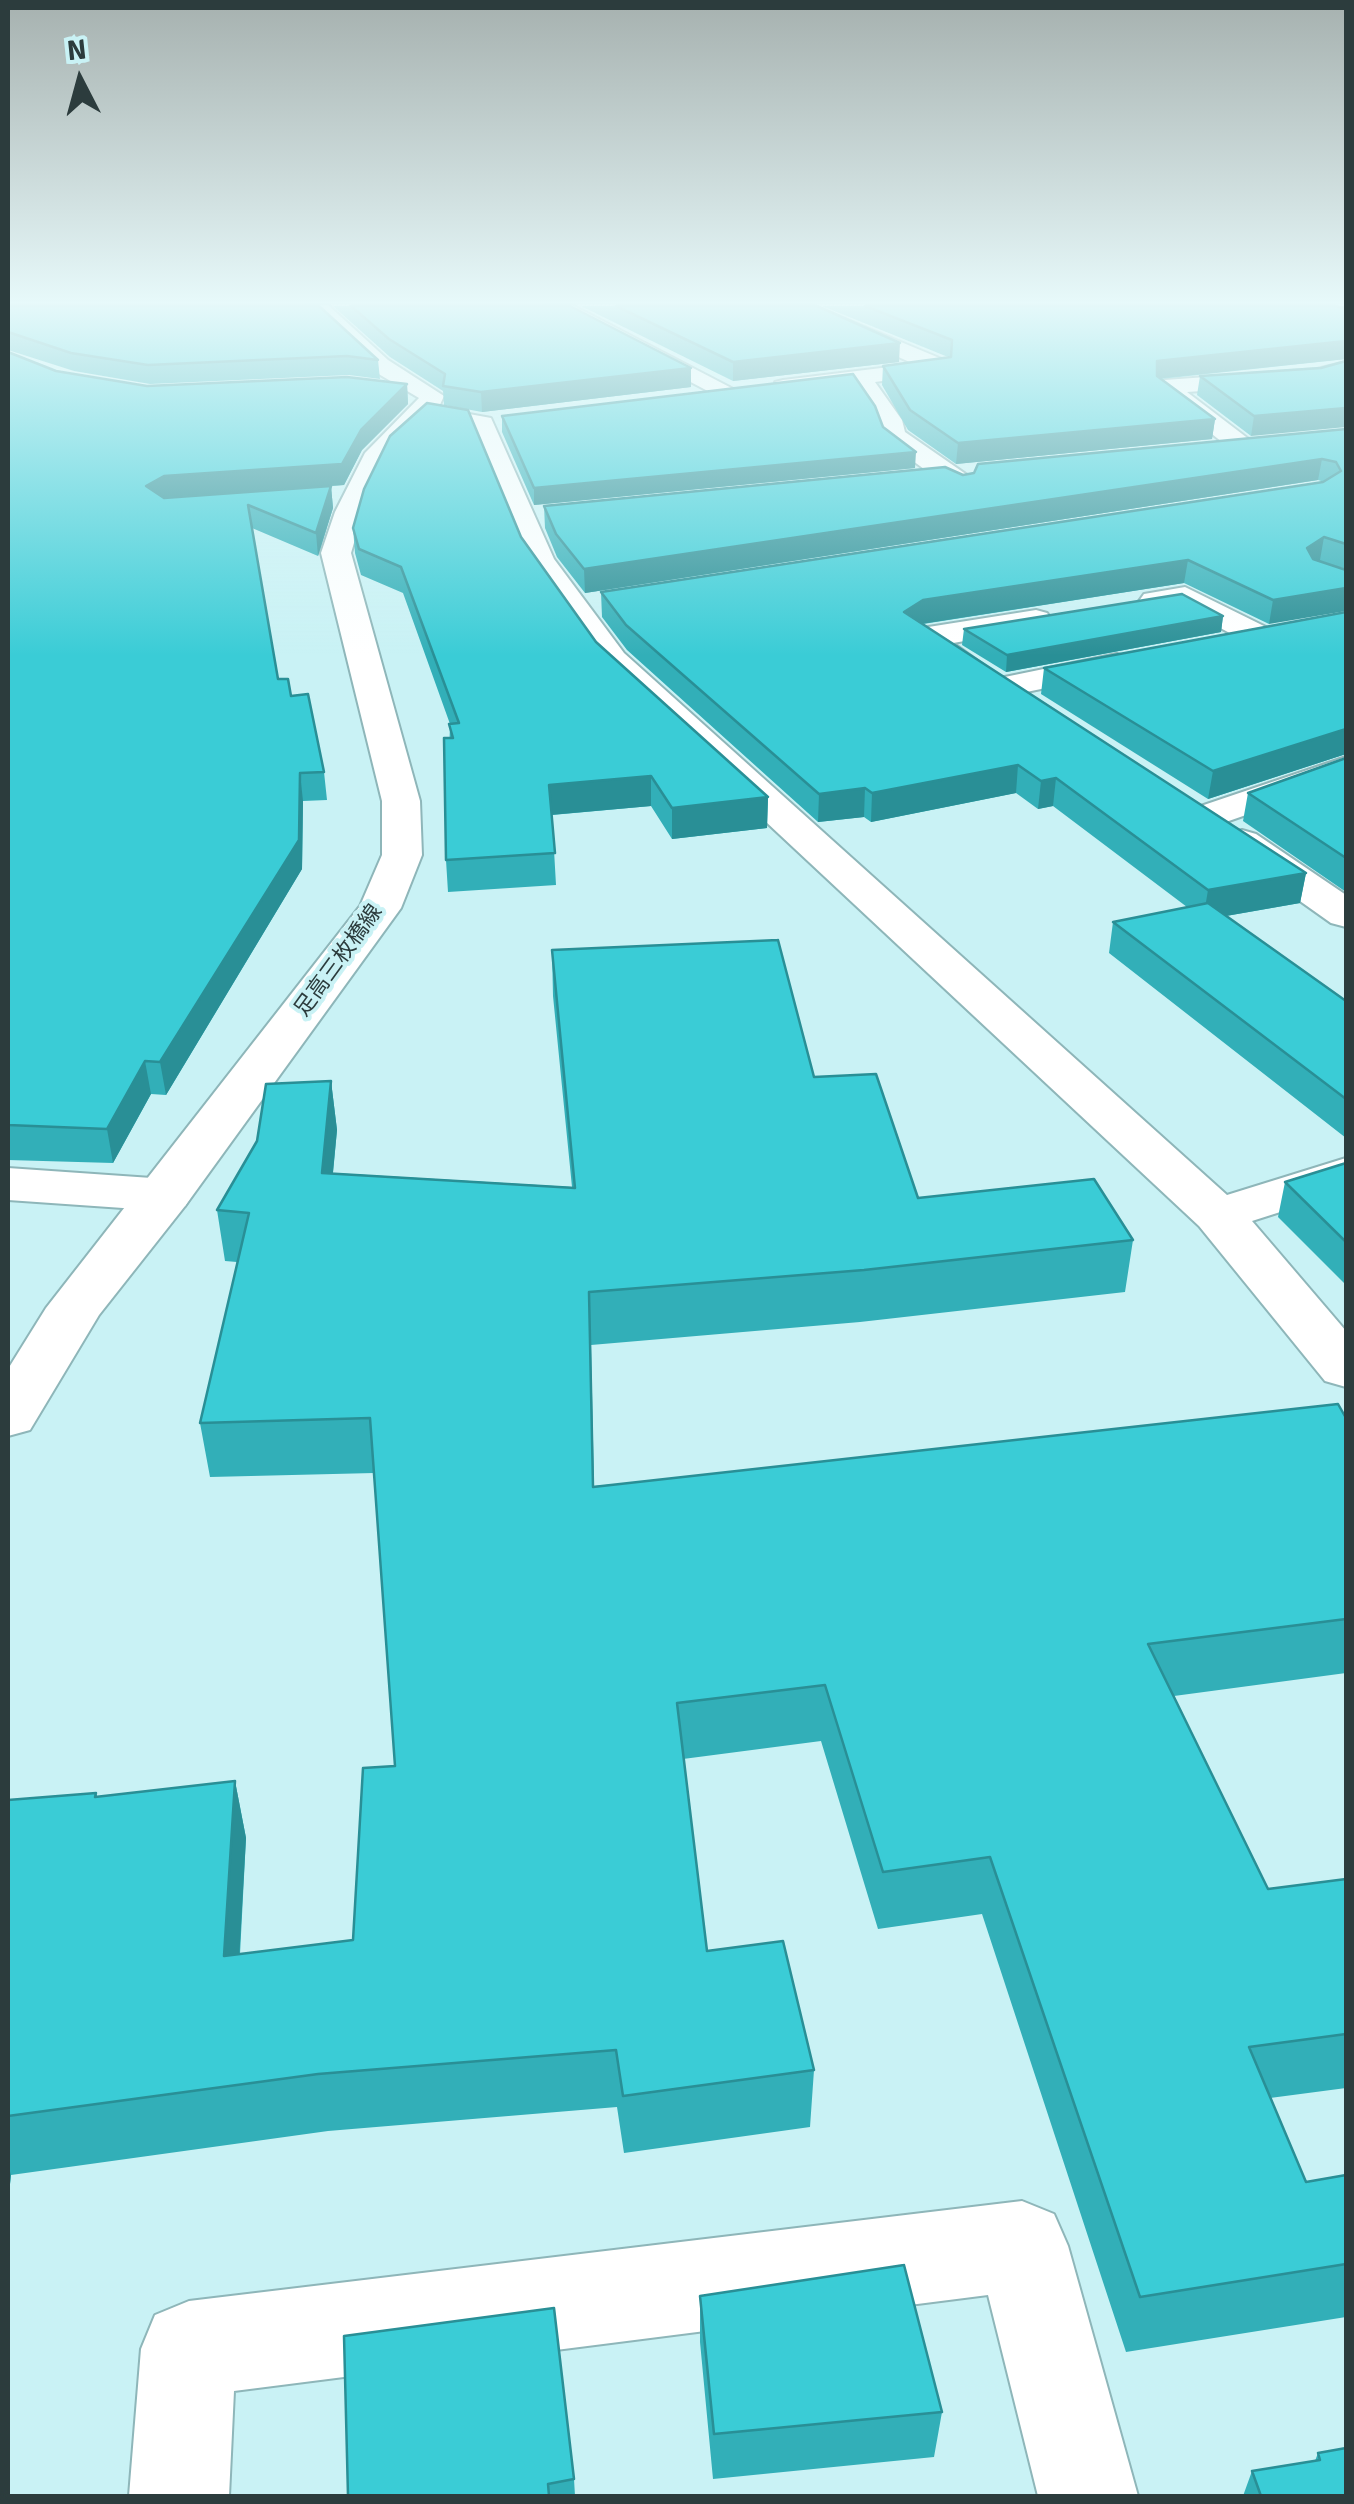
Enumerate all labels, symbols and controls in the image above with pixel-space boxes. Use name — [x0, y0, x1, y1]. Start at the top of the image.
north arrow — [30, 30, 130, 130]
text: N — [65, 32, 88, 68]
street label: 足高三枚橋線 — [290, 900, 388, 1022]

